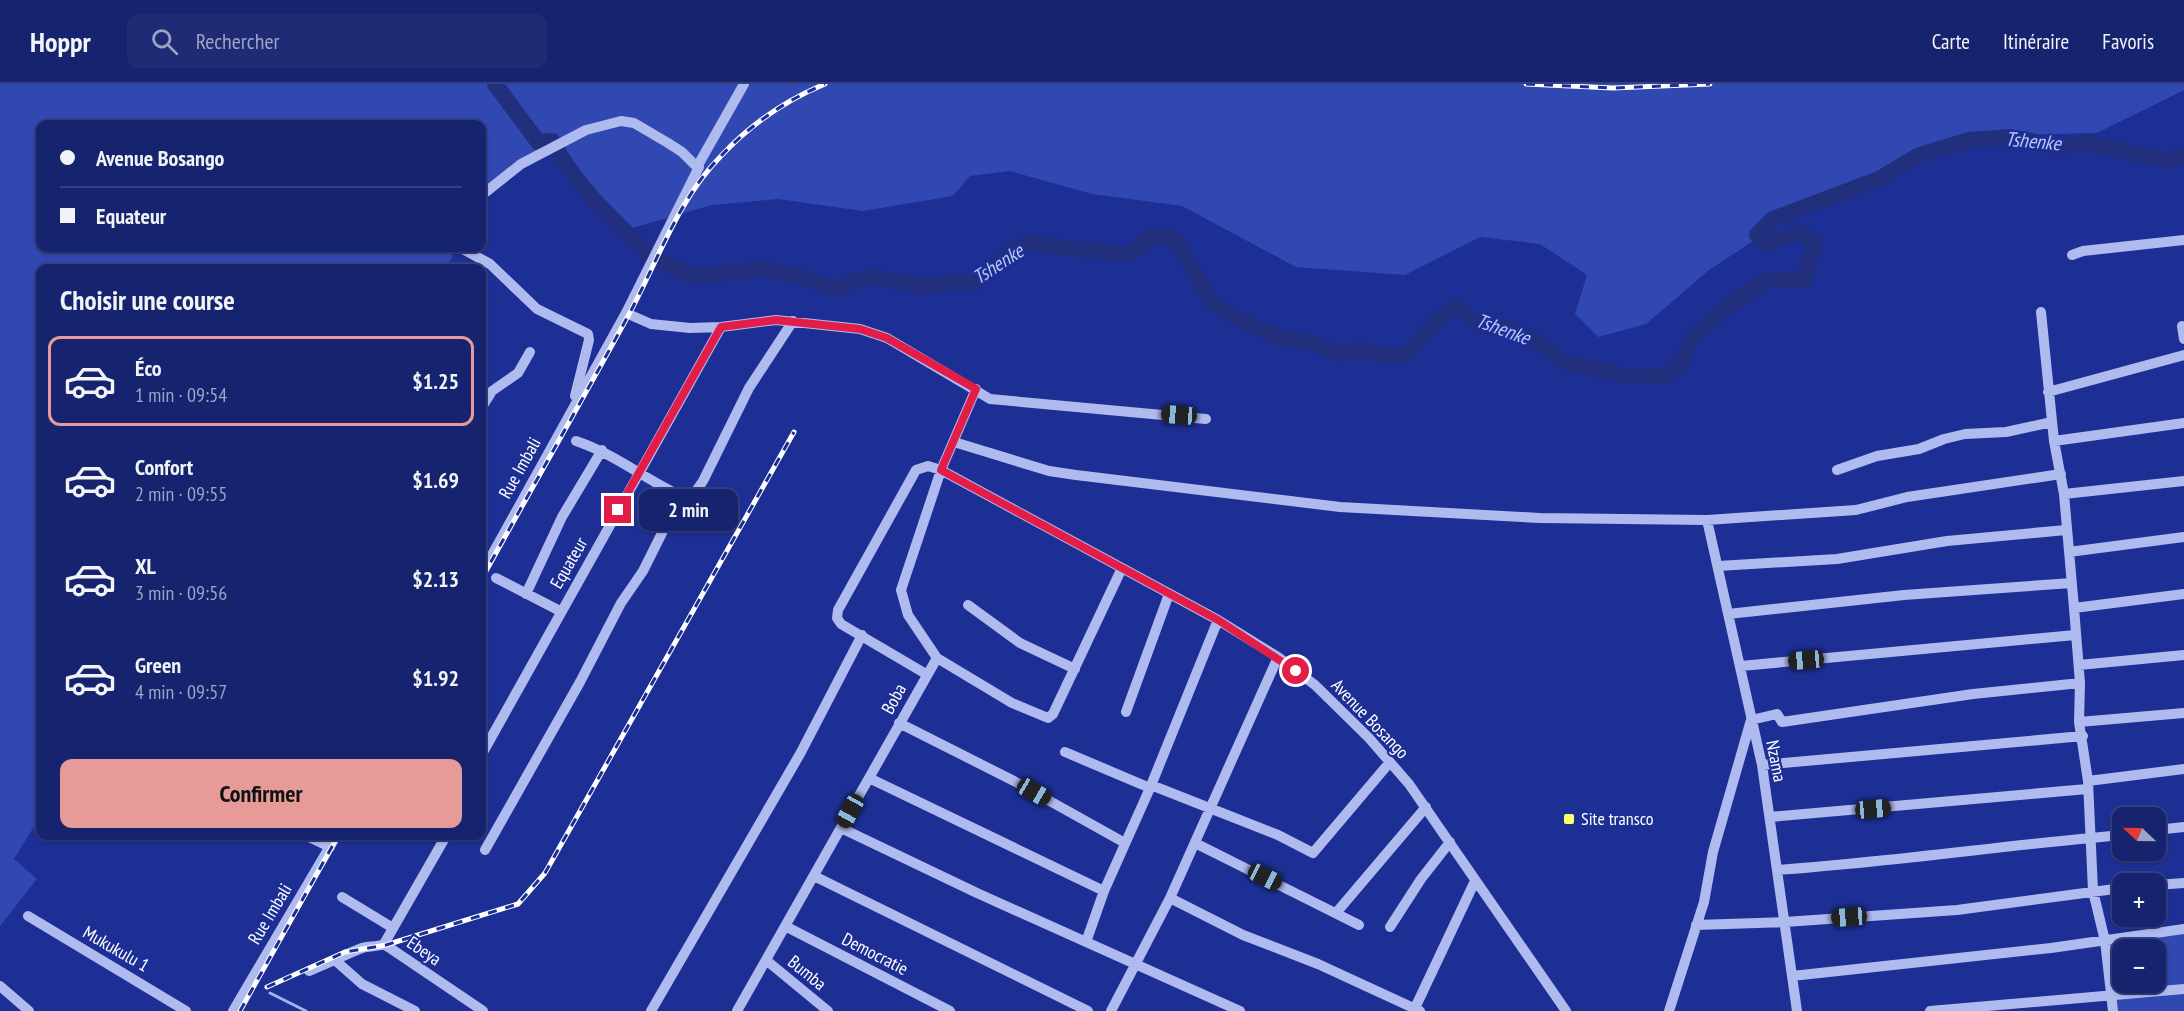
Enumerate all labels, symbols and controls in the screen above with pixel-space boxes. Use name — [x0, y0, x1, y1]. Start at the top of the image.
search box — [127, 14, 547, 68]
text: Hoppr — [30, 23, 91, 60]
icon: search — [148, 25, 181, 58]
text: Rechercher — [196, 27, 280, 55]
text: Carte — [1932, 28, 1970, 55]
text: Itinéraire — [2003, 28, 2069, 55]
text: Favoris — [2102, 28, 2154, 55]
water label: Tshenke — [2004, 126, 2064, 157]
text: Avenue Bosango — [96, 144, 224, 172]
text: Equateur — [96, 202, 166, 230]
water label: Tshenke — [968, 237, 1030, 290]
text: Choisir une course — [60, 283, 235, 317]
water label: Tshenke — [1472, 307, 1535, 351]
icon: car — [63, 354, 117, 408]
text: Éco — [135, 354, 162, 382]
text: $1.25 — [412, 367, 459, 395]
text: 1 min · 09:54 — [135, 382, 227, 408]
car — [1160, 405, 1198, 425]
street label: Rue Imbali — [493, 433, 546, 503]
icon: car — [63, 453, 117, 507]
text: Confort — [135, 453, 193, 481]
text: $1.69 — [412, 466, 459, 494]
text: 2 min · 09:55 — [135, 481, 227, 507]
callout: 2 min — [639, 489, 738, 531]
route end — [604, 496, 631, 523]
text: 2 min — [668, 497, 709, 523]
street label: Equateur — [545, 533, 592, 593]
icon: car — [63, 552, 117, 606]
text: XL — [135, 552, 156, 580]
text: $2.13 — [412, 565, 459, 593]
text: 3 min · 09:56 — [135, 580, 227, 606]
car — [1787, 649, 1825, 671]
icon: car — [63, 651, 117, 705]
text: Green — [135, 651, 181, 679]
route start — [1282, 657, 1309, 684]
text: $1.92 — [412, 664, 459, 692]
street label: Avenue Bosango — [1327, 674, 1414, 764]
text: 4 min · 09:57 — [135, 679, 227, 705]
street label: Boba — [876, 680, 911, 718]
street label: Nzama — [1761, 738, 1792, 784]
button: Confirmer — [60, 759, 462, 828]
car — [1014, 775, 1054, 809]
car — [833, 791, 867, 831]
car — [1854, 798, 1892, 820]
place label: Site transco — [1581, 807, 1654, 830]
north arrow — [2112, 807, 2166, 861]
map controls — [2112, 807, 2166, 993]
marker: Site transco — [1562, 812, 1576, 826]
car — [1245, 861, 1285, 893]
button: + — [2112, 873, 2166, 927]
street label: Rue Imbali — [243, 879, 297, 948]
car — [1830, 907, 1868, 927]
street label: Mukukulu 1 — [79, 920, 154, 977]
street label: Democratie — [838, 927, 912, 980]
street label: Ebeya — [403, 931, 446, 970]
button: − — [2112, 939, 2166, 993]
street label: Bumba — [783, 950, 831, 995]

